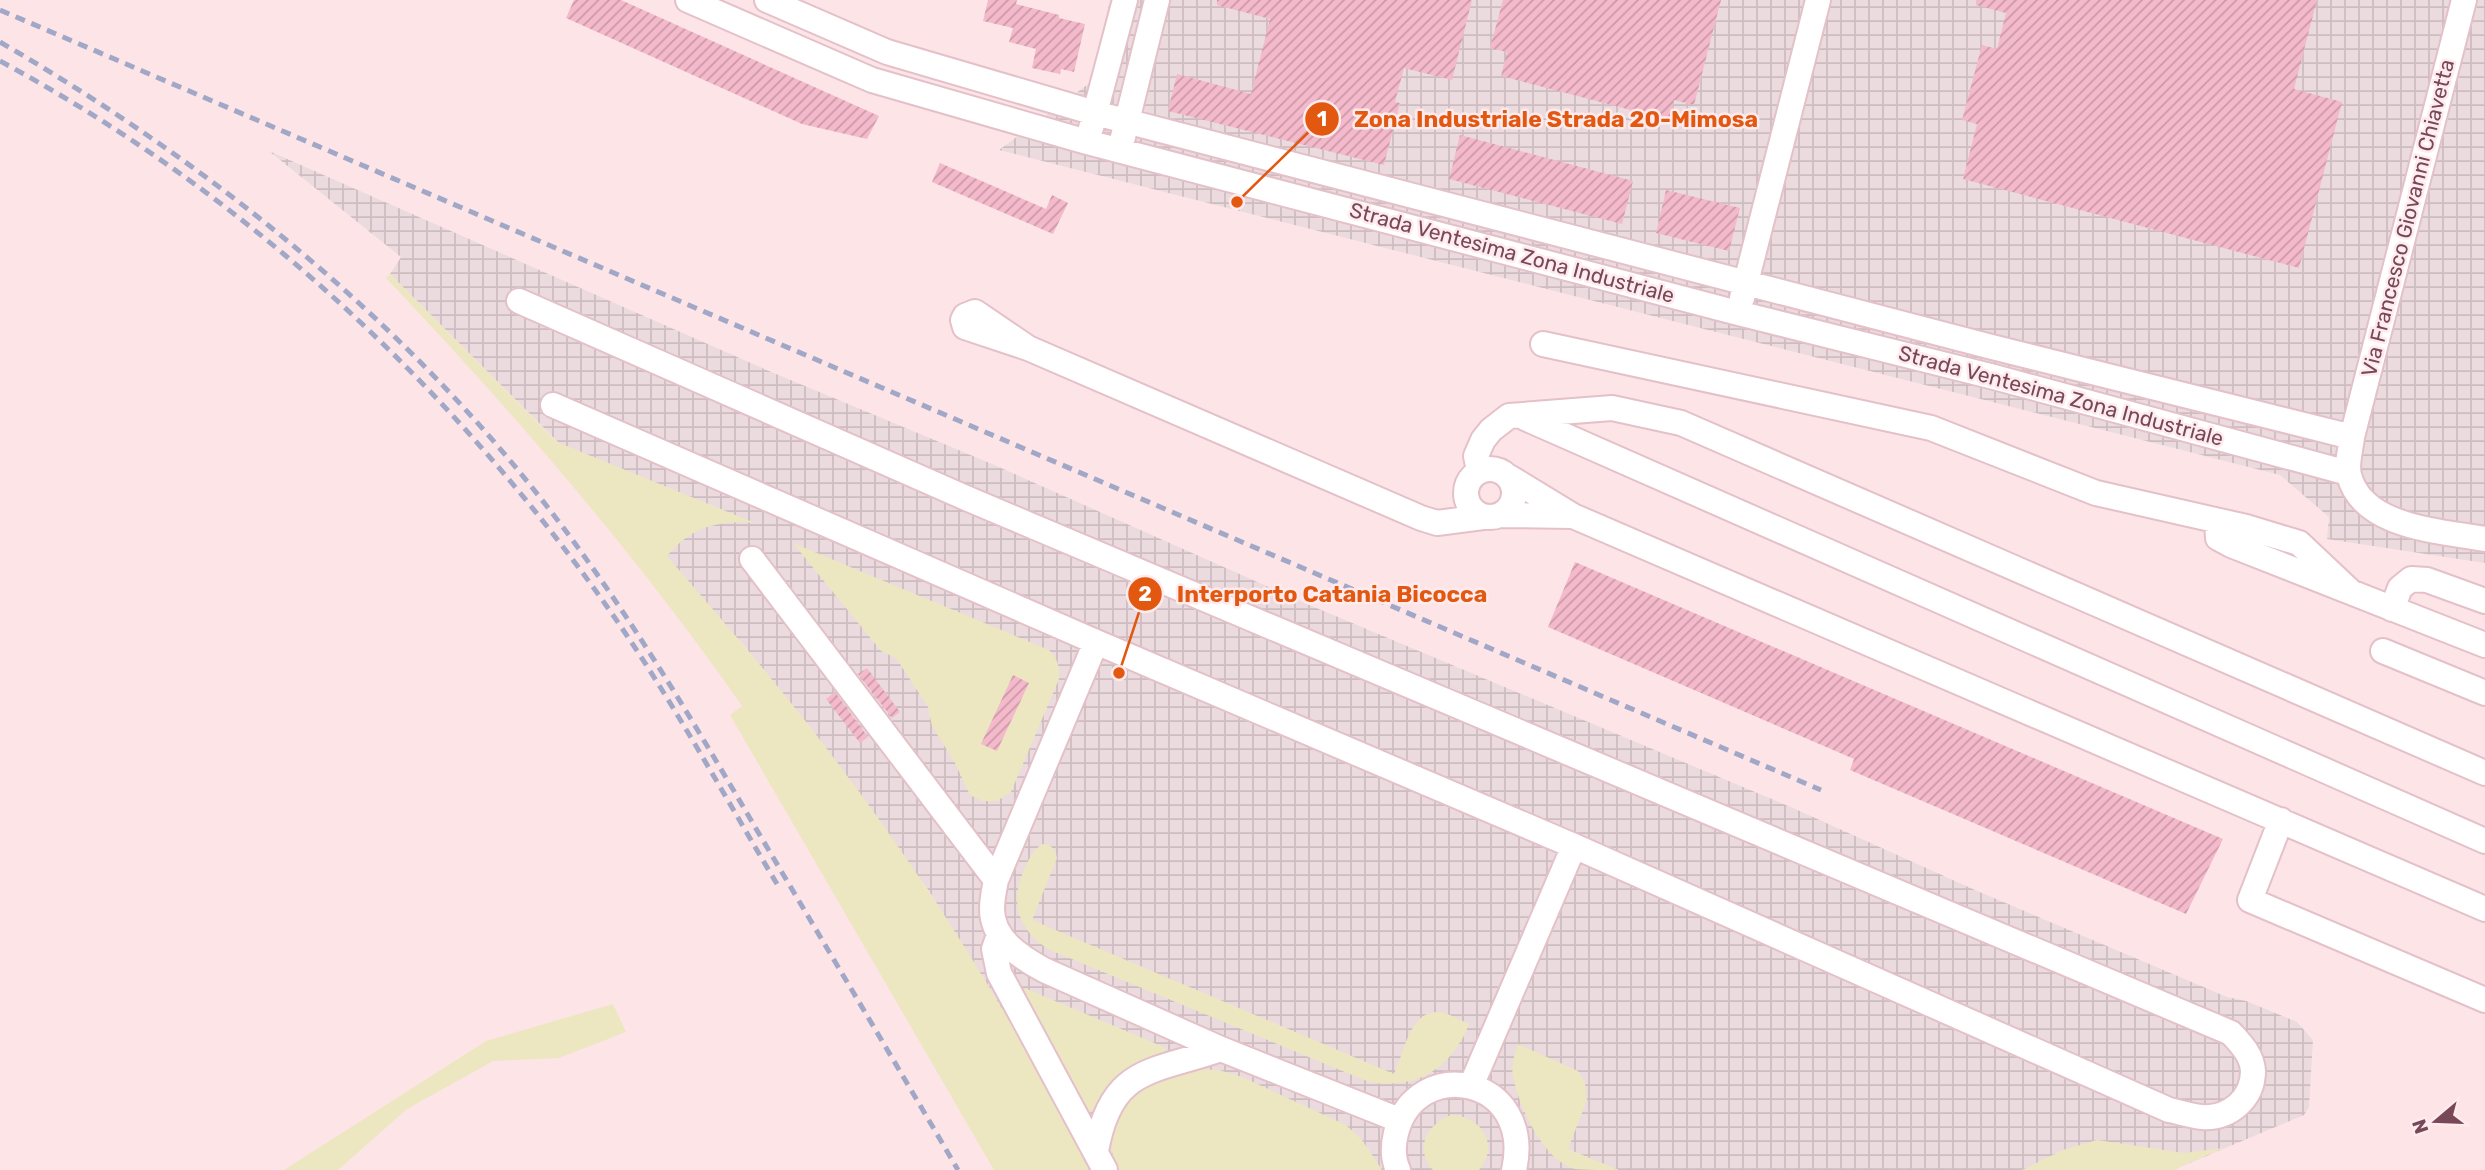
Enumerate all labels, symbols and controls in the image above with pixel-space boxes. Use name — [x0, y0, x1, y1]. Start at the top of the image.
street label: Via Francesco Giovanni Chiavetta — [2356, 57, 2459, 379]
callout: Zona Industriale Strada 20-Mimosa — [1305, 97, 1772, 141]
text: Zona Industriale Strada 20-Mimosa — [1354, 105, 1758, 133]
text: 1 — [1317, 106, 1327, 131]
street label: Strada Ventesima Zona Industriale — [1347, 197, 1677, 308]
street label: Strada Ventesima Zona Industriale — [1896, 340, 2226, 451]
callout: Interporto Catania Bicocca — [1128, 572, 1501, 616]
text: Interporto Catania Bicocca — [1177, 580, 1487, 608]
text: 2 — [1138, 581, 1152, 606]
north arrow — [2401, 1086, 2471, 1156]
text: N — [2407, 1116, 2433, 1137]

